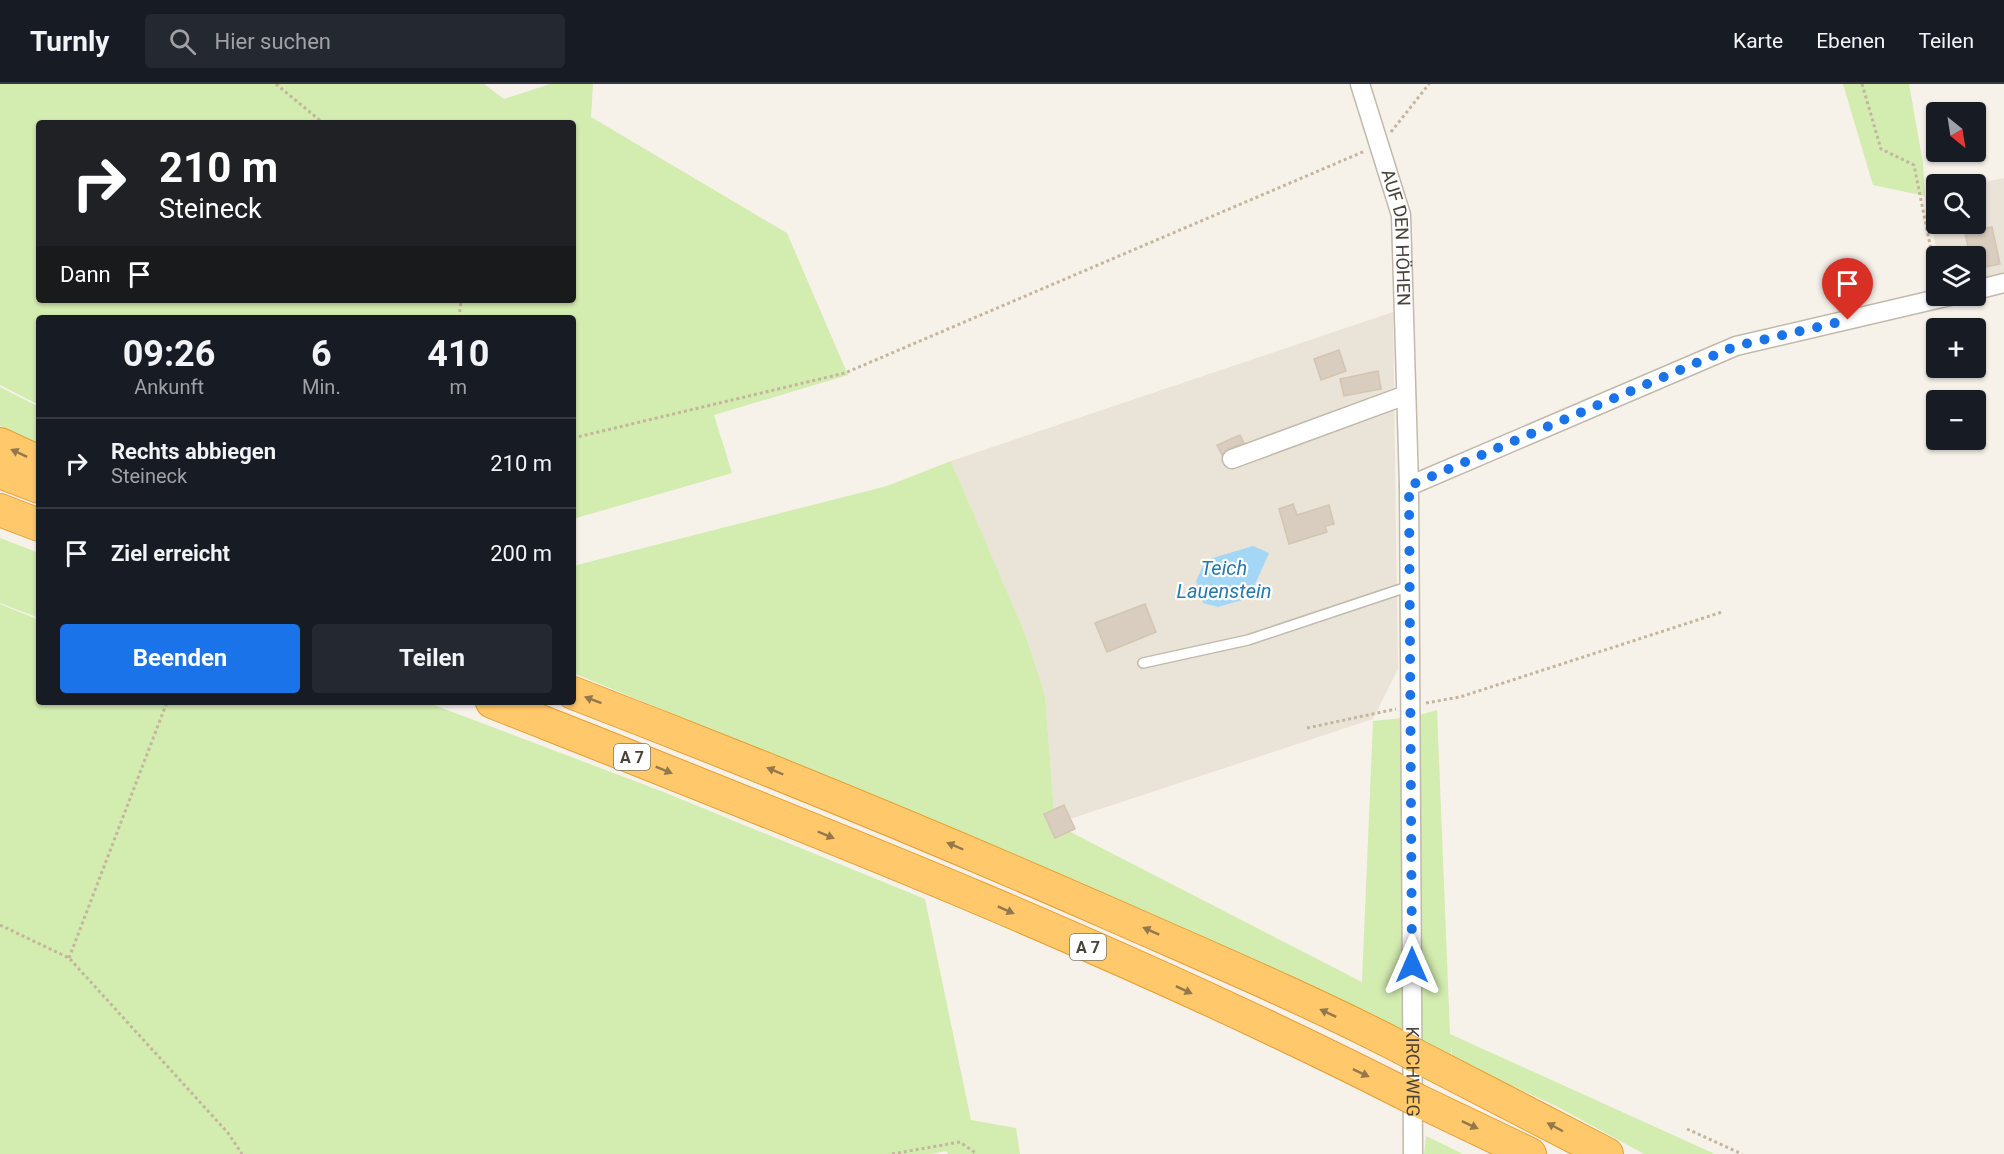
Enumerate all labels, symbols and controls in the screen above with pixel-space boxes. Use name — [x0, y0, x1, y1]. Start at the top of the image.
search box — [145, 14, 565, 68]
text: Turnly — [30, 25, 109, 58]
icon: search — [166, 25, 199, 58]
text: Hier suchen — [214, 29, 331, 54]
text: Karte — [1733, 29, 1783, 53]
text: Ebenen — [1816, 29, 1885, 53]
text: Teilen — [1918, 29, 1974, 53]
north arrow — [1926, 102, 1986, 162]
map controls — [1926, 102, 1986, 450]
text: 210 m — [159, 143, 278, 192]
icon: right — [60, 144, 138, 222]
street label: AUF DEN HÖHEN — [1377, 167, 1415, 306]
button: search — [1926, 174, 1986, 234]
text: Steineck — [159, 193, 262, 225]
button: layers — [1926, 246, 1986, 306]
icon: arrive — [123, 258, 156, 291]
pin — [1822, 258, 1873, 320]
text: Dann — [60, 262, 111, 287]
icon: arrive — [1831, 267, 1864, 300]
button: + — [1926, 318, 1986, 378]
text: 09:26 — [123, 333, 215, 375]
text: 6 — [311, 333, 332, 375]
text: 410 — [427, 333, 489, 375]
text: Ankunft — [134, 375, 204, 399]
text: Min. — [302, 375, 341, 399]
text: m — [450, 375, 467, 399]
button: − — [1926, 390, 1986, 450]
text: Rechts abbiegen — [111, 439, 276, 464]
icon: right — [60, 447, 93, 480]
one-way arrow — [11, 449, 28, 458]
text: 210 m — [490, 451, 552, 476]
text: Steineck — [111, 464, 187, 488]
icon: arrive — [60, 537, 93, 570]
text: Ziel erreicht — [111, 541, 230, 566]
text: 200 m — [490, 541, 552, 566]
water label: Teich Lauenstein — [1177, 556, 1271, 603]
button: Beenden — [60, 624, 300, 693]
button: Teilen — [312, 624, 552, 693]
one-way arrow — [584, 695, 602, 705]
road number: A 7 — [614, 744, 650, 770]
one-way arrow — [655, 765, 673, 775]
one-way arrow — [766, 766, 784, 775]
one-way arrow — [818, 830, 836, 840]
one-way arrow — [946, 841, 964, 850]
one-way arrow — [998, 906, 1015, 915]
one-way arrow — [1141, 926, 1159, 936]
position arrow — [1380, 933, 1444, 997]
road number: A 7 — [1070, 934, 1106, 960]
one-way arrow — [1176, 986, 1193, 995]
one-way arrow — [1319, 1008, 1336, 1017]
street label: KIRCHWEG — [1402, 1026, 1424, 1117]
one-way arrow — [1352, 1068, 1369, 1077]
one-way arrow — [1462, 1121, 1479, 1130]
one-way arrow — [1546, 1122, 1563, 1132]

